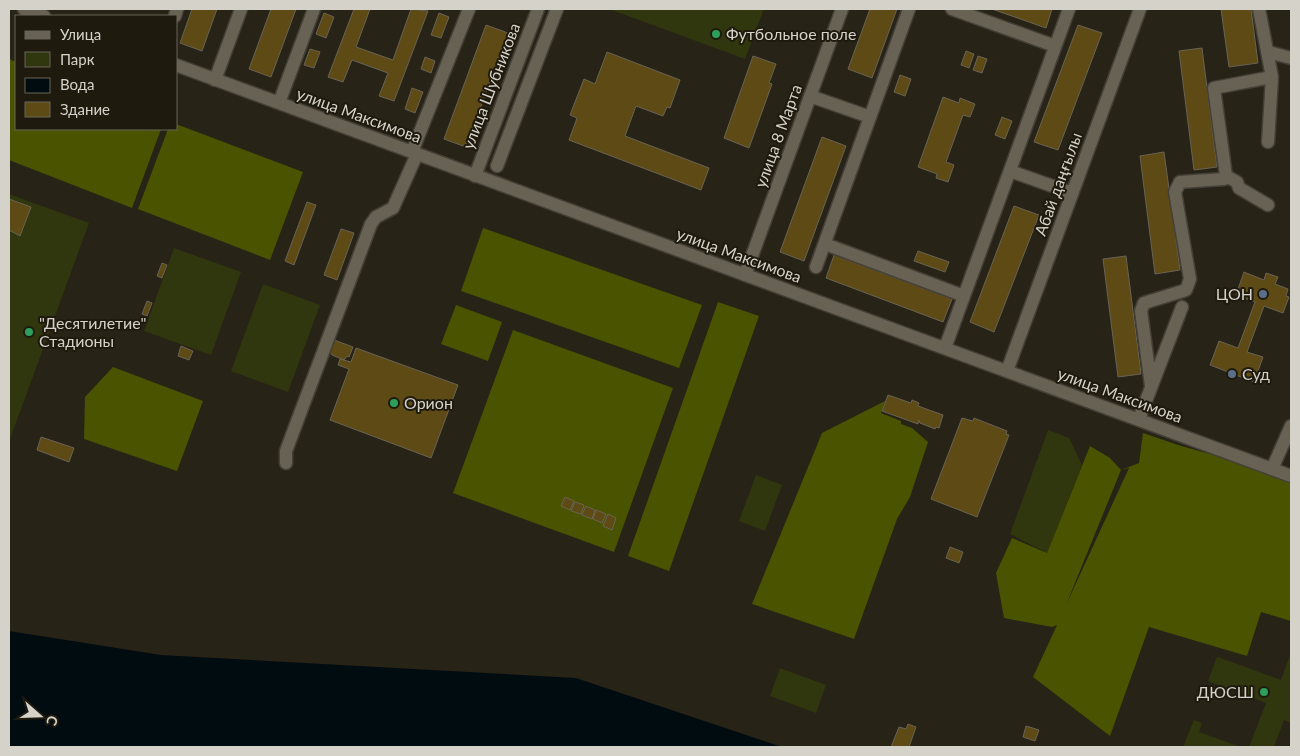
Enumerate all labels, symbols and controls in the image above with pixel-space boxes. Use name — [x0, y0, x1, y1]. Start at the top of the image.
legend — [15, 15, 178, 130]
street label: улица Шубникова — [458, 20, 523, 152]
place label: Футбольное поле — [726, 24, 856, 43]
text: Улица — [60, 25, 101, 43]
marker: Футбольное поле — [710, 28, 722, 40]
text: Парк — [60, 50, 95, 68]
text: Вода — [60, 75, 95, 93]
street label: улица 8 Марта — [750, 82, 805, 190]
street label: улица Максимова — [294, 83, 424, 146]
text: Здание — [60, 100, 110, 118]
street label: Абай даңғылы — [1030, 130, 1085, 238]
street label: улица Максимова — [674, 223, 804, 286]
place label: ЦОН — [1216, 284, 1253, 303]
marker: ЦОН — [1257, 288, 1269, 300]
place label: "Десятилетие" Стадионы — [39, 313, 146, 350]
marker: "Десятилетие" Стадионы — [23, 326, 35, 338]
street label: улица Максимова — [1055, 363, 1185, 426]
place label: Суд — [1242, 364, 1270, 383]
marker: Суд — [1226, 368, 1238, 380]
place label: Орион — [404, 393, 453, 412]
marker: Орион — [388, 397, 400, 409]
place label: ДЮСШ — [1197, 682, 1254, 701]
marker: ДЮСШ — [1258, 686, 1270, 698]
north arrow — [15, 691, 65, 741]
text: С — [43, 713, 62, 729]

